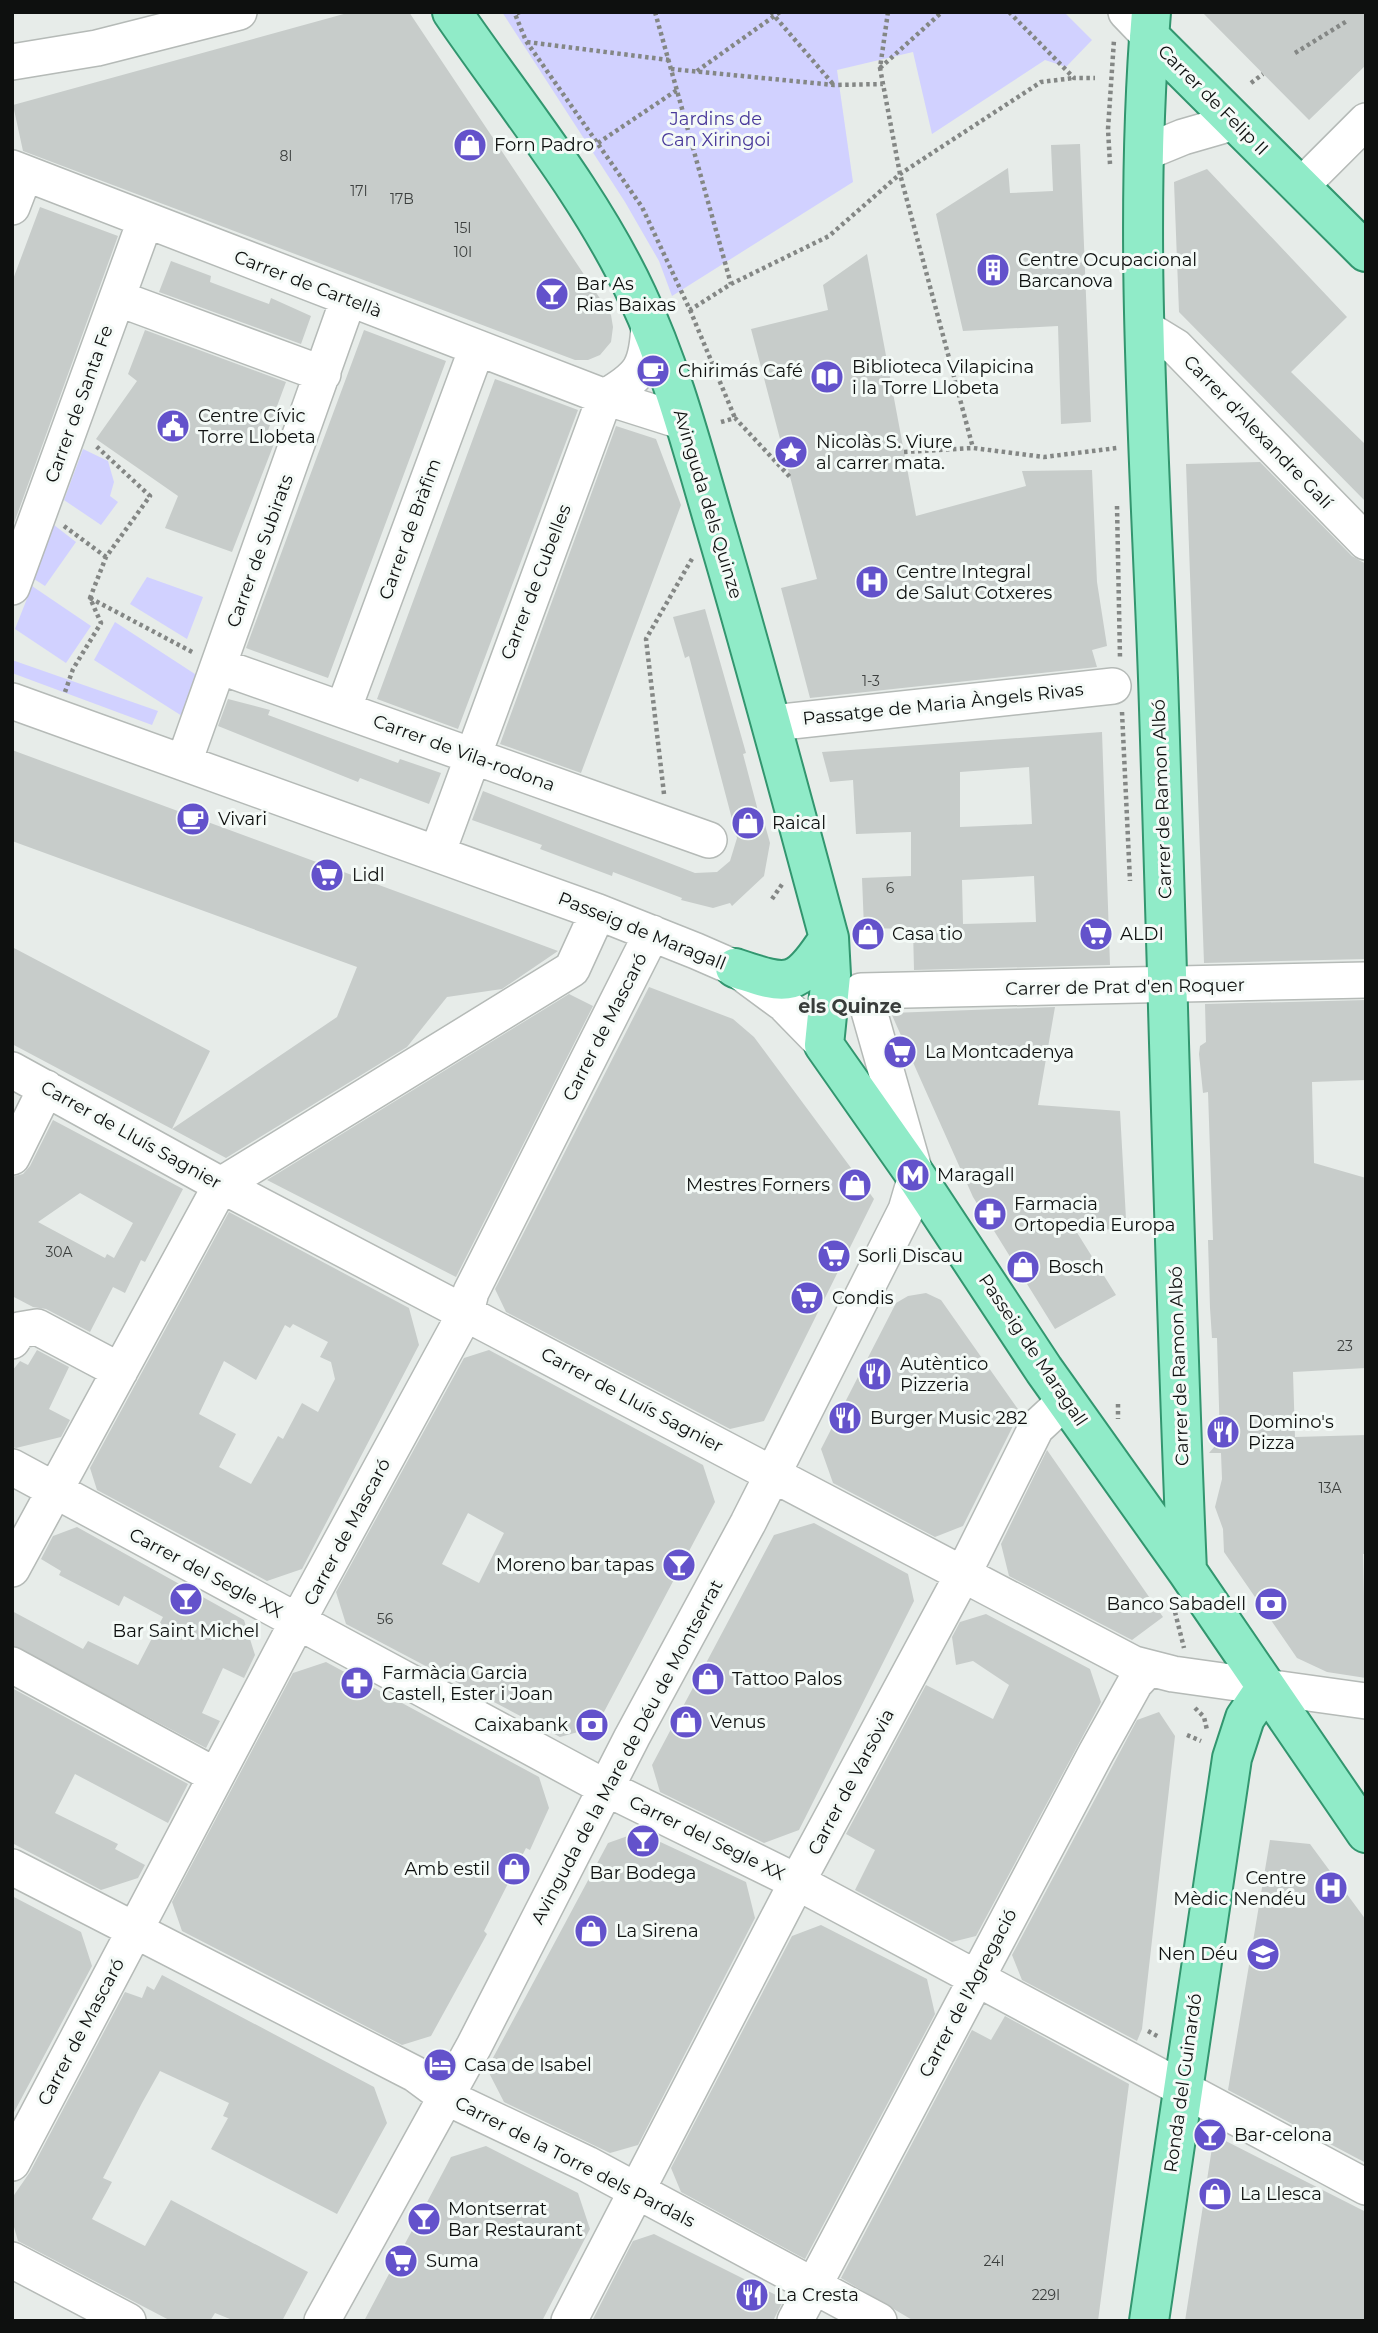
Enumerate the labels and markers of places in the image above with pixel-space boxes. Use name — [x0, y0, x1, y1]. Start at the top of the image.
shop icon: Forn Padro — [451, 126, 489, 164]
place label: Forn Padro — [494, 134, 594, 156]
place label: Centre Ocupacional Barcanova — [1018, 249, 1197, 292]
building icon: Centre Ocupacional Barcanova — [974, 251, 1012, 289]
place label: Bar As Rias Baixas — [576, 273, 676, 316]
bar icon: Bar As Rias Baixas — [533, 275, 571, 313]
cafe icon: Chirimás Café — [634, 352, 672, 390]
place label: Biblioteca Vilapicina i la Torre Llobeta — [852, 356, 1034, 399]
library icon: Biblioteca Vilapicina i la Torre Llobeta — [808, 358, 846, 396]
place label: Chirimás Café — [678, 360, 803, 382]
place label: Centre Cívic Torre Llobeta — [198, 405, 316, 448]
public building icon: Centre Cívic Torre Llobeta — [154, 407, 192, 445]
place label: Nicolàs S. Viure al carrer mata. — [816, 431, 953, 474]
place icon: Nicolàs S. Viure al carrer mata. — [772, 433, 810, 471]
place label: Centre Integral de Salut Cotxeres — [896, 561, 1052, 604]
hospital icon: Centre Integral de Salut Cotxeres — [853, 563, 891, 601]
cafe icon: Vivari — [174, 800, 212, 838]
shop icon: Raical — [729, 804, 767, 842]
place label: Vivari — [218, 808, 267, 830]
place label: Raical — [772, 812, 826, 834]
supermarket icon: Lidl — [308, 856, 346, 894]
place label: Lidl — [352, 864, 385, 886]
shop icon: Casa tio — [849, 915, 887, 953]
supermarket icon: ALDI — [1077, 915, 1115, 953]
place label: Casa tio — [892, 923, 963, 945]
place label: ALDI — [1120, 923, 1164, 945]
supermarket icon: La Montcadenya — [881, 1033, 919, 1071]
place label: La Montcadenya — [925, 1041, 1074, 1063]
metro station icon: Maragall — [894, 1156, 932, 1194]
place label: Maragall — [937, 1164, 1015, 1186]
shop icon: Mestres Forners — [836, 1166, 874, 1204]
place label: Mestres Forners — [686, 1174, 830, 1196]
place label: Farmacia Ortopedia Europa — [1014, 1193, 1175, 1236]
pharmacy icon: Farmacia Ortopedia Europa — [971, 1195, 1009, 1233]
supermarket icon: Sorli Discau — [815, 1237, 853, 1275]
place label: Sorli Discau — [858, 1245, 963, 1267]
shop icon: Bosch — [1004, 1248, 1042, 1286]
place label: Bosch — [1048, 1256, 1104, 1278]
supermarket icon: Condis — [788, 1279, 826, 1317]
place label: Condis — [832, 1287, 894, 1309]
place label: Autèntico Pizzeria — [900, 1353, 988, 1396]
restaurant icon: Autèntico Pizzeria — [856, 1355, 894, 1393]
restaurant icon: Burger Music 282 — [826, 1399, 864, 1437]
place label: Burger Music 282 — [870, 1407, 1028, 1429]
place label: Domino's Pizza — [1248, 1411, 1334, 1454]
restaurant icon: Domino's Pizza — [1204, 1413, 1242, 1451]
bar icon: Moreno bar tapas — [660, 1546, 698, 1584]
place label: Moreno bar tapas — [496, 1554, 654, 1576]
bar icon: Bar Saint Michel — [167, 1580, 205, 1618]
bank icon: Banco Sabadell — [1252, 1585, 1290, 1623]
place label: Banco Sabadell — [1106, 1593, 1246, 1615]
place label: Bar Saint Michel — [113, 1620, 259, 1642]
shop icon: Tattoo Palos — [689, 1660, 727, 1698]
place label: Farmàcia Garcia Castell, Ester i Joan — [382, 1662, 553, 1705]
pharmacy icon: Farmàcia Garcia Castell, Ester i Joan — [338, 1664, 376, 1702]
place label: Tattoo Palos — [732, 1668, 842, 1690]
shop icon: Venus — [667, 1703, 705, 1741]
bank icon: Caixabank — [573, 1706, 611, 1744]
place label: Venus — [710, 1711, 766, 1733]
place label: Caixabank — [474, 1714, 568, 1736]
bar icon: Bar Bodega — [624, 1822, 662, 1860]
shop icon: Amb estil — [495, 1850, 533, 1888]
place label: Amb estil — [404, 1858, 490, 1880]
place label: Bar Bodega — [589, 1862, 697, 1884]
place label: Centre Mèdic Nendéu — [1173, 1867, 1306, 1910]
hospital icon: Centre Mèdic Nendéu — [1312, 1869, 1350, 1907]
shop icon: La Sirena — [572, 1912, 610, 1950]
place label: La Sirena — [616, 1920, 699, 1942]
school or university icon: Nen Déu — [1244, 1935, 1282, 1973]
place label: Nen Déu — [1158, 1943, 1238, 1965]
hotel icon: Casa de Isabel — [421, 2046, 459, 2084]
place label: Casa de Isabel — [464, 2054, 592, 2076]
bar icon: Bar-celona — [1191, 2116, 1229, 2154]
place label: Bar-celona — [1234, 2124, 1332, 2146]
shop icon: La Llesca — [1196, 2175, 1234, 2213]
place label: La Llesca — [1240, 2183, 1322, 2205]
place label: Montserrat Bar Restaurant — [448, 2198, 583, 2241]
bar icon: Montserrat Bar Restaurant — [405, 2200, 443, 2238]
supermarket icon: Suma — [382, 2242, 420, 2280]
place label: Suma — [426, 2250, 479, 2272]
restaurant icon: La Cresta — [733, 2276, 771, 2314]
place label: La Cresta — [776, 2284, 859, 2306]

